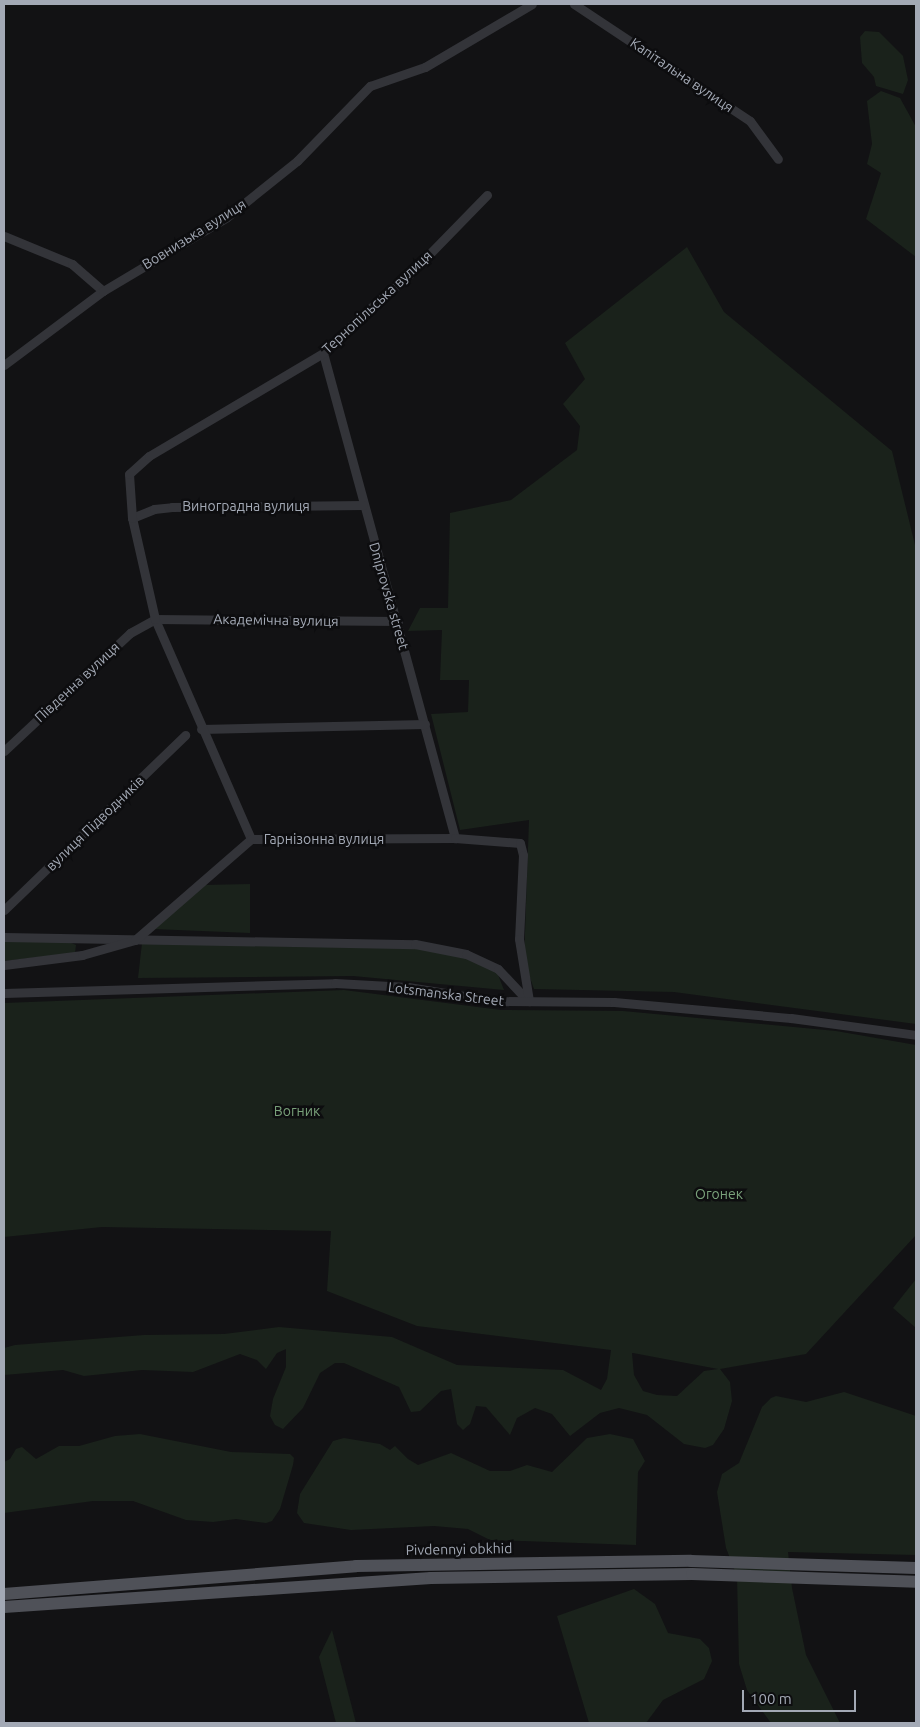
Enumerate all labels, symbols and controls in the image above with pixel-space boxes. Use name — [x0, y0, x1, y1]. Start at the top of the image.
street label: Капітальна вулиця — [627, 34, 737, 116]
street label: Вовнизька вулиця — [139, 195, 249, 273]
street label: Тернопільська вулиця — [319, 247, 435, 357]
street label: Виноградна вулиця — [182, 498, 310, 514]
street label: Dniprovska street — [366, 540, 412, 652]
street label: Академічна вулиця — [213, 611, 339, 629]
street label: Південна вулиця — [31, 638, 123, 726]
street label: вулиця Підводників — [42, 772, 148, 874]
street label: Гарнізонна вулиця — [264, 831, 384, 847]
street label: Lotsmanska Street — [387, 979, 505, 1009]
park label: Вогник — [274, 1103, 320, 1119]
park label: Огонек — [695, 1186, 743, 1202]
street label: Pivdennyi obkhid — [405, 1540, 513, 1558]
scale bar — [745, 1680, 859, 1712]
text: 100 m — [750, 1690, 792, 1707]

